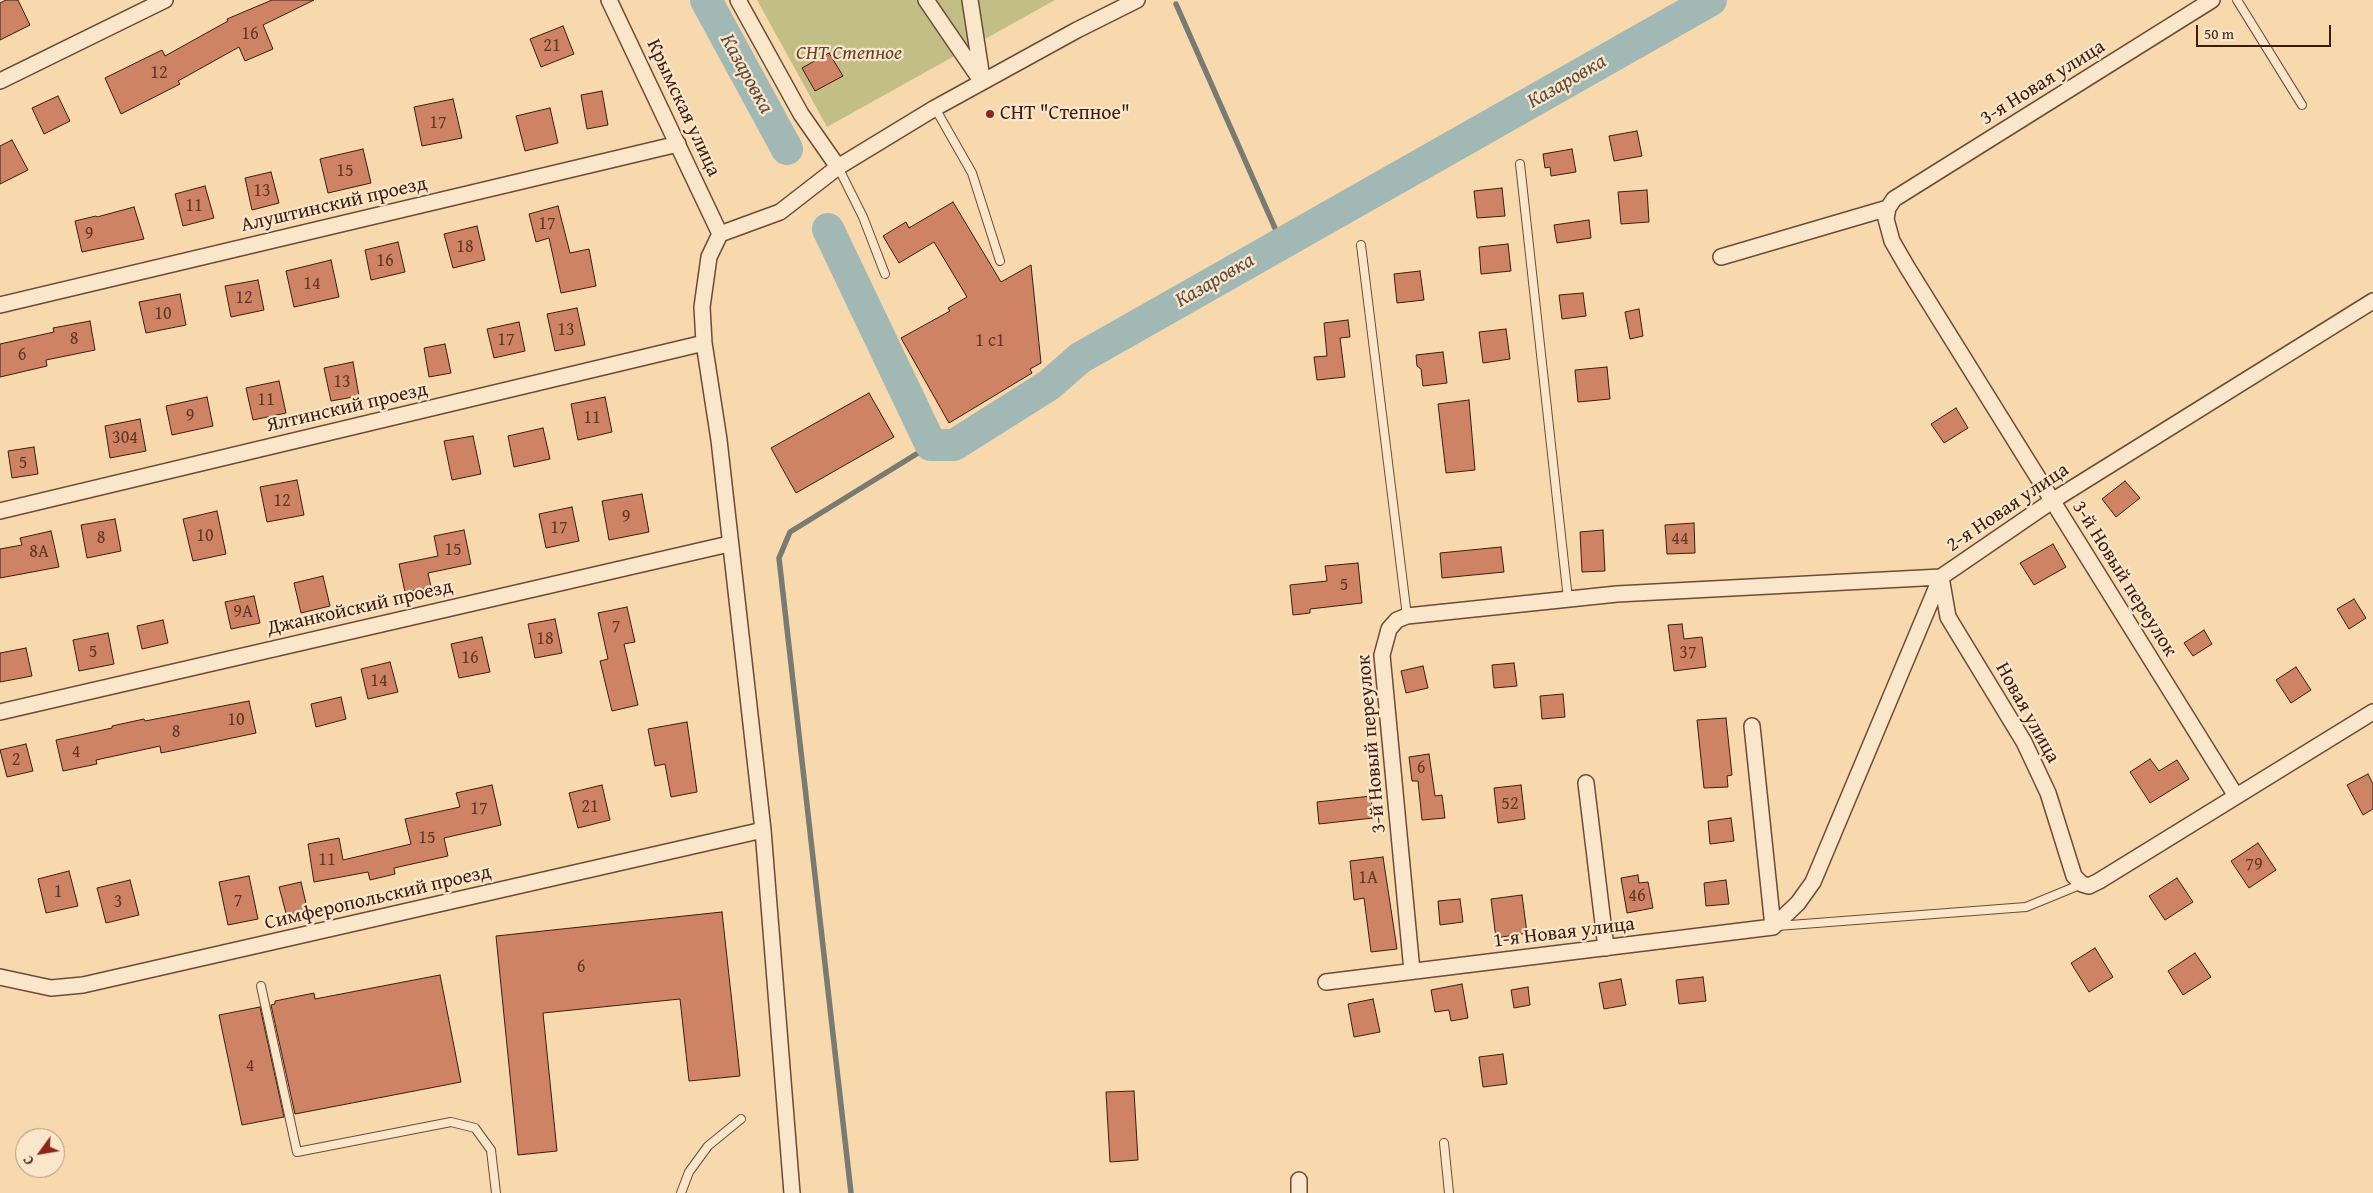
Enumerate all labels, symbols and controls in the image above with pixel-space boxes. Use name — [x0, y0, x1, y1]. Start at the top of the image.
scale bar — [2198, 15, 2333, 47]
house number: 16 — [241, 23, 259, 45]
text: 50 m — [2204, 23, 2234, 44]
water label: Казаровка — [714, 30, 778, 118]
house number: 21 — [543, 35, 561, 57]
street label: 3-я Новая улица — [1976, 35, 2110, 131]
street label: Крымская улица — [641, 36, 725, 180]
park label: СНТ Степное — [796, 42, 902, 66]
water label: Казаровка — [1523, 49, 1611, 115]
house number: 12 — [150, 62, 168, 84]
place label: СНТ "Степное" — [1000, 102, 1130, 126]
marker: СНТ "Степное" — [984, 108, 996, 120]
house number: 17 — [429, 112, 447, 134]
house number: 15 — [336, 160, 354, 182]
street label: Алуштинский проезд — [239, 172, 429, 238]
house number: 13 — [253, 180, 271, 202]
house number: 11 — [185, 195, 203, 217]
house number: 17 — [538, 213, 556, 235]
house number: 9 — [85, 223, 93, 245]
house number: 18 — [456, 236, 474, 258]
water label: Казаровка — [1171, 248, 1259, 314]
house number: 16 — [376, 250, 394, 272]
house number: 14 — [303, 273, 321, 295]
house number: 12 — [235, 287, 253, 309]
house number: 10 — [154, 303, 172, 325]
house number: 13 — [557, 319, 575, 341]
house number: 8 — [70, 328, 78, 350]
house number: 17 — [497, 329, 515, 351]
house number: 1 с1 — [975, 330, 1005, 352]
house number: 6 — [18, 344, 26, 366]
house number: 13 — [333, 371, 351, 393]
street label: Ялтинский проезд — [264, 378, 430, 438]
house number: 11 — [257, 389, 275, 411]
house number: 9 — [186, 405, 194, 427]
house number: 11 — [583, 407, 601, 429]
house number: 304 — [112, 427, 138, 449]
house number: 5 — [19, 452, 27, 474]
street label: 2-я Новая улица — [1942, 458, 2074, 558]
house number: 12 — [273, 490, 291, 512]
street label: 3-й Новый переулок — [2066, 497, 2182, 661]
house number: 9 — [622, 506, 630, 528]
house number: 17 — [550, 517, 568, 539]
house number: 10 — [196, 525, 214, 547]
house number: 8 — [97, 527, 105, 549]
house number: 44 — [1671, 528, 1689, 550]
house number: 15 — [444, 539, 462, 561]
house number: 8А — [29, 541, 49, 563]
house number: 5 — [1340, 574, 1348, 596]
street label: Джанкойский проезд — [265, 575, 455, 641]
house number: 9А — [233, 601, 253, 623]
house number: 7 — [612, 616, 620, 638]
house number: 18 — [536, 628, 554, 650]
house number: 5 — [89, 641, 97, 663]
house number: 37 — [1679, 642, 1697, 664]
house number: 16 — [461, 647, 479, 669]
street label: 3-й Новый переулок — [1352, 654, 1392, 834]
street label: Новая улица — [1990, 659, 2064, 767]
house number: 14 — [370, 670, 388, 692]
house number: 10 — [227, 709, 245, 731]
house number: 8 — [172, 721, 180, 743]
house number: 4 — [72, 741, 80, 763]
house number: 2 — [12, 749, 20, 771]
house number: 6 — [1417, 757, 1425, 779]
house number: 52 — [1501, 793, 1519, 815]
house number: 21 — [581, 796, 599, 818]
house number: 17 — [470, 798, 488, 820]
house number: 15 — [418, 827, 436, 849]
house number: 11 — [318, 849, 336, 871]
house number: 79 — [2245, 854, 2263, 876]
street label: Симферопольский проезд — [263, 860, 493, 936]
house number: 1А — [1358, 867, 1378, 889]
house number: 1 — [54, 881, 62, 903]
house number: 46 — [1628, 885, 1646, 907]
house number: 7 — [234, 890, 242, 912]
house number: 3 — [114, 891, 122, 913]
street label: 1-я Новая улица — [1492, 912, 1636, 954]
house number: 6 — [577, 956, 585, 978]
house number: 4 — [246, 1055, 254, 1077]
north arrow — [15, 1128, 65, 1178]
text: С — [18, 1152, 39, 1169]

